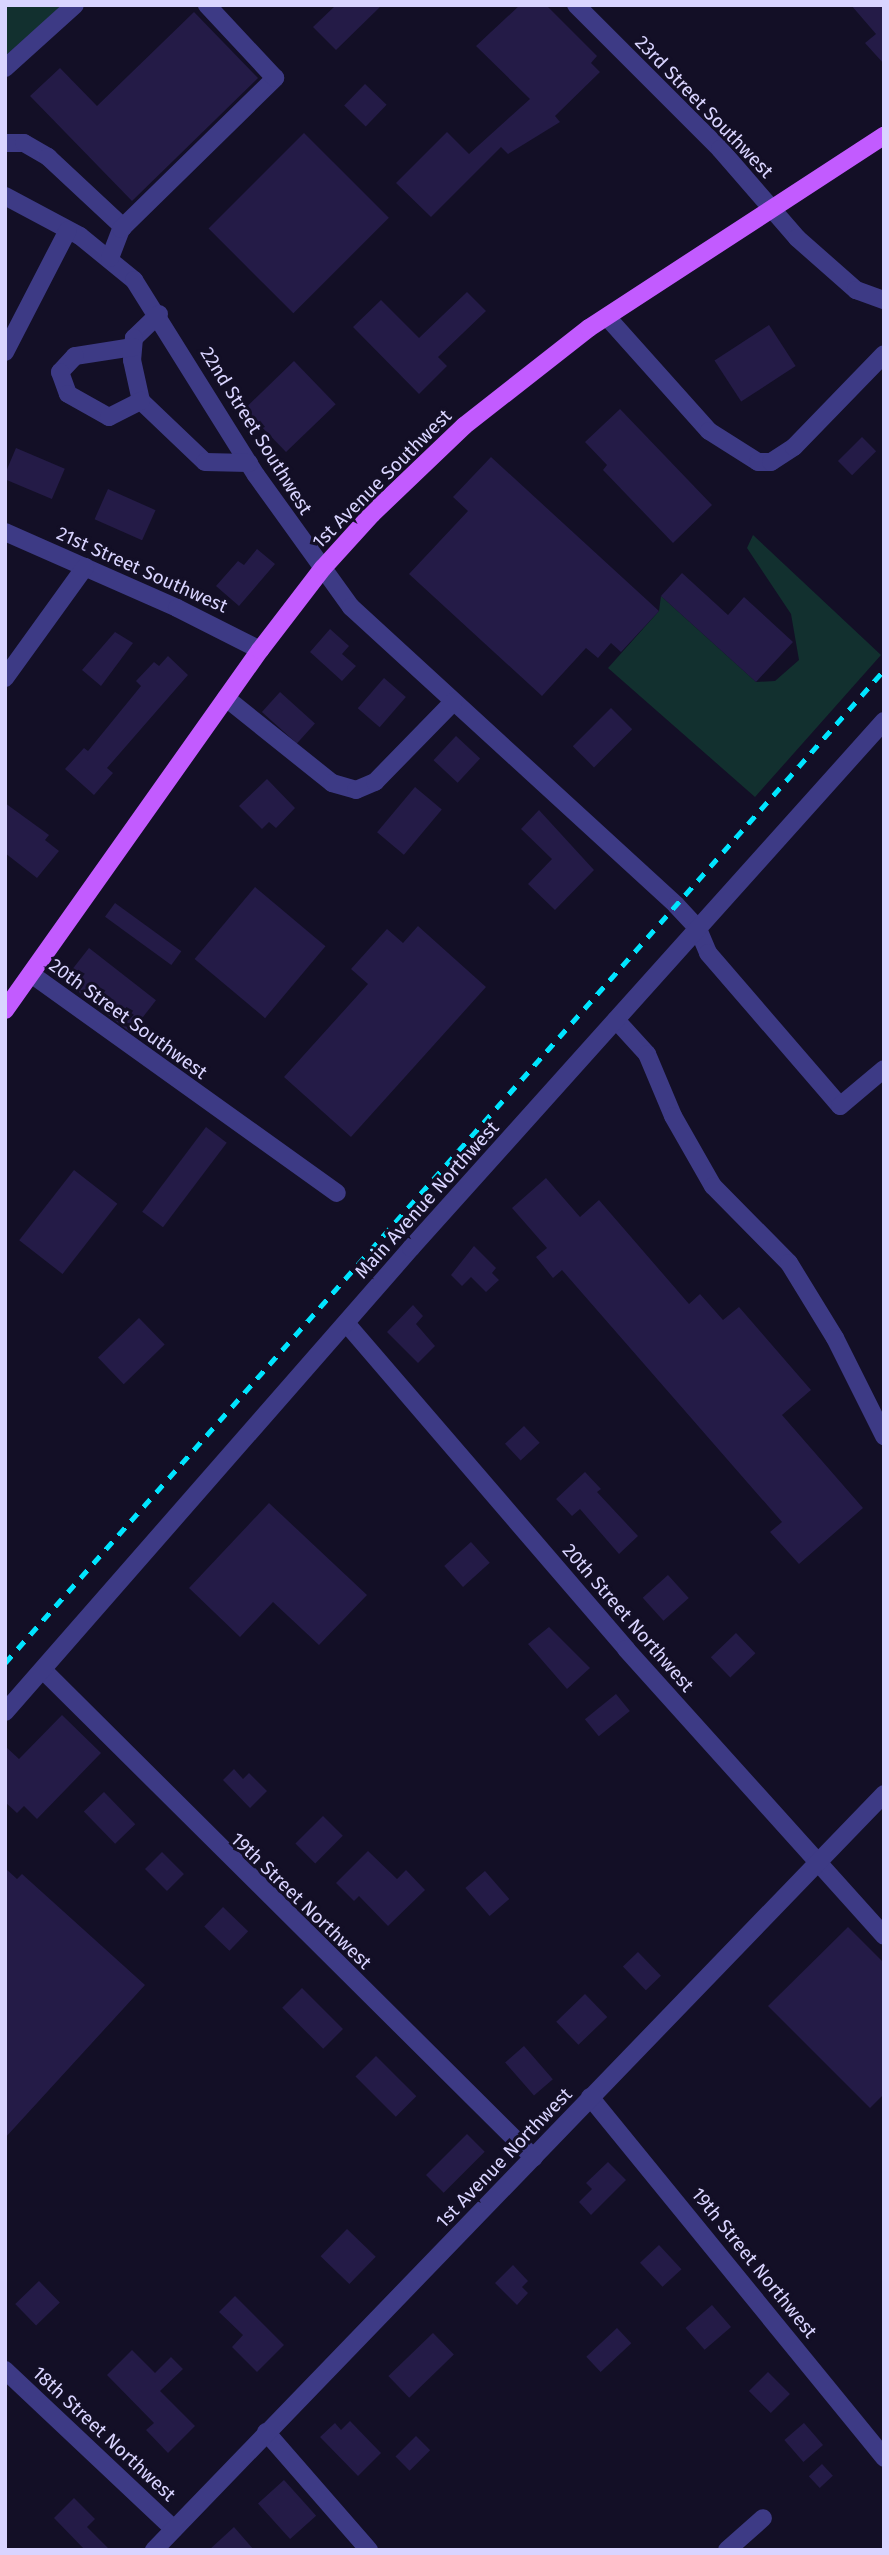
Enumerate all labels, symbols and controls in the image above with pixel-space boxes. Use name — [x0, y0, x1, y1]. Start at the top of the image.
street label: 23rd Street Southwest — [630, 31, 778, 183]
street label: 22nd Street Southwest — [195, 343, 317, 519]
street label: 1st Avenue Southwest — [308, 405, 456, 553]
street label: 21st Street Southwest — [53, 522, 231, 618]
street label: 20th Street Southwest — [45, 954, 211, 1084]
street label: Main Avenue Northwest — [350, 1117, 504, 1283]
street label: 20th Street Northwest — [557, 1539, 699, 1697]
street label: 19th Street Northwest — [226, 1828, 376, 1974]
street label: 1st Avenue Northwest — [431, 2083, 577, 2233]
street label: 19th Street Northwest — [686, 2183, 822, 2343]
street label: 18th Street Northwest — [28, 2362, 180, 2506]

